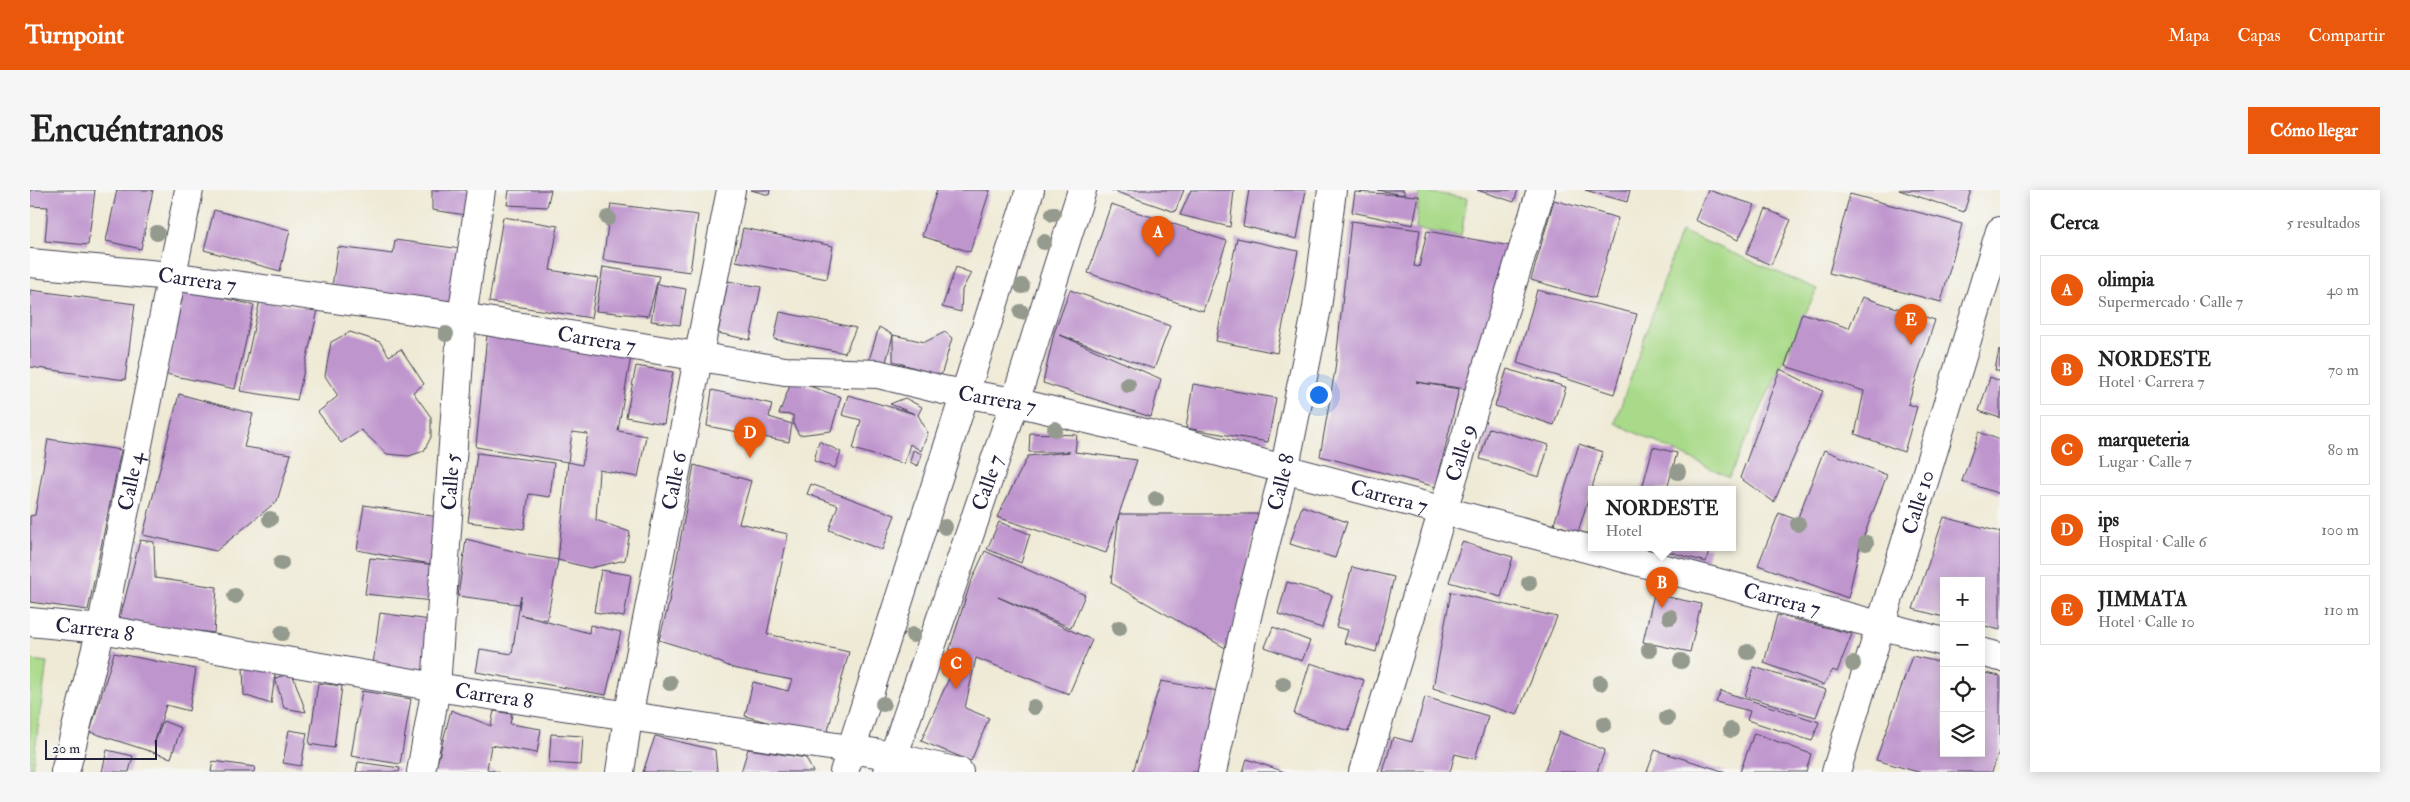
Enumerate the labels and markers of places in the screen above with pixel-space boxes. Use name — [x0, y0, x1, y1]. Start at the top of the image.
pin: A — [1142, 216, 1174, 257]
pin: E — [1895, 304, 1927, 345]
pin: D — [734, 417, 766, 458]
pin: B — [1646, 567, 1678, 608]
pin: C — [940, 648, 972, 689]

